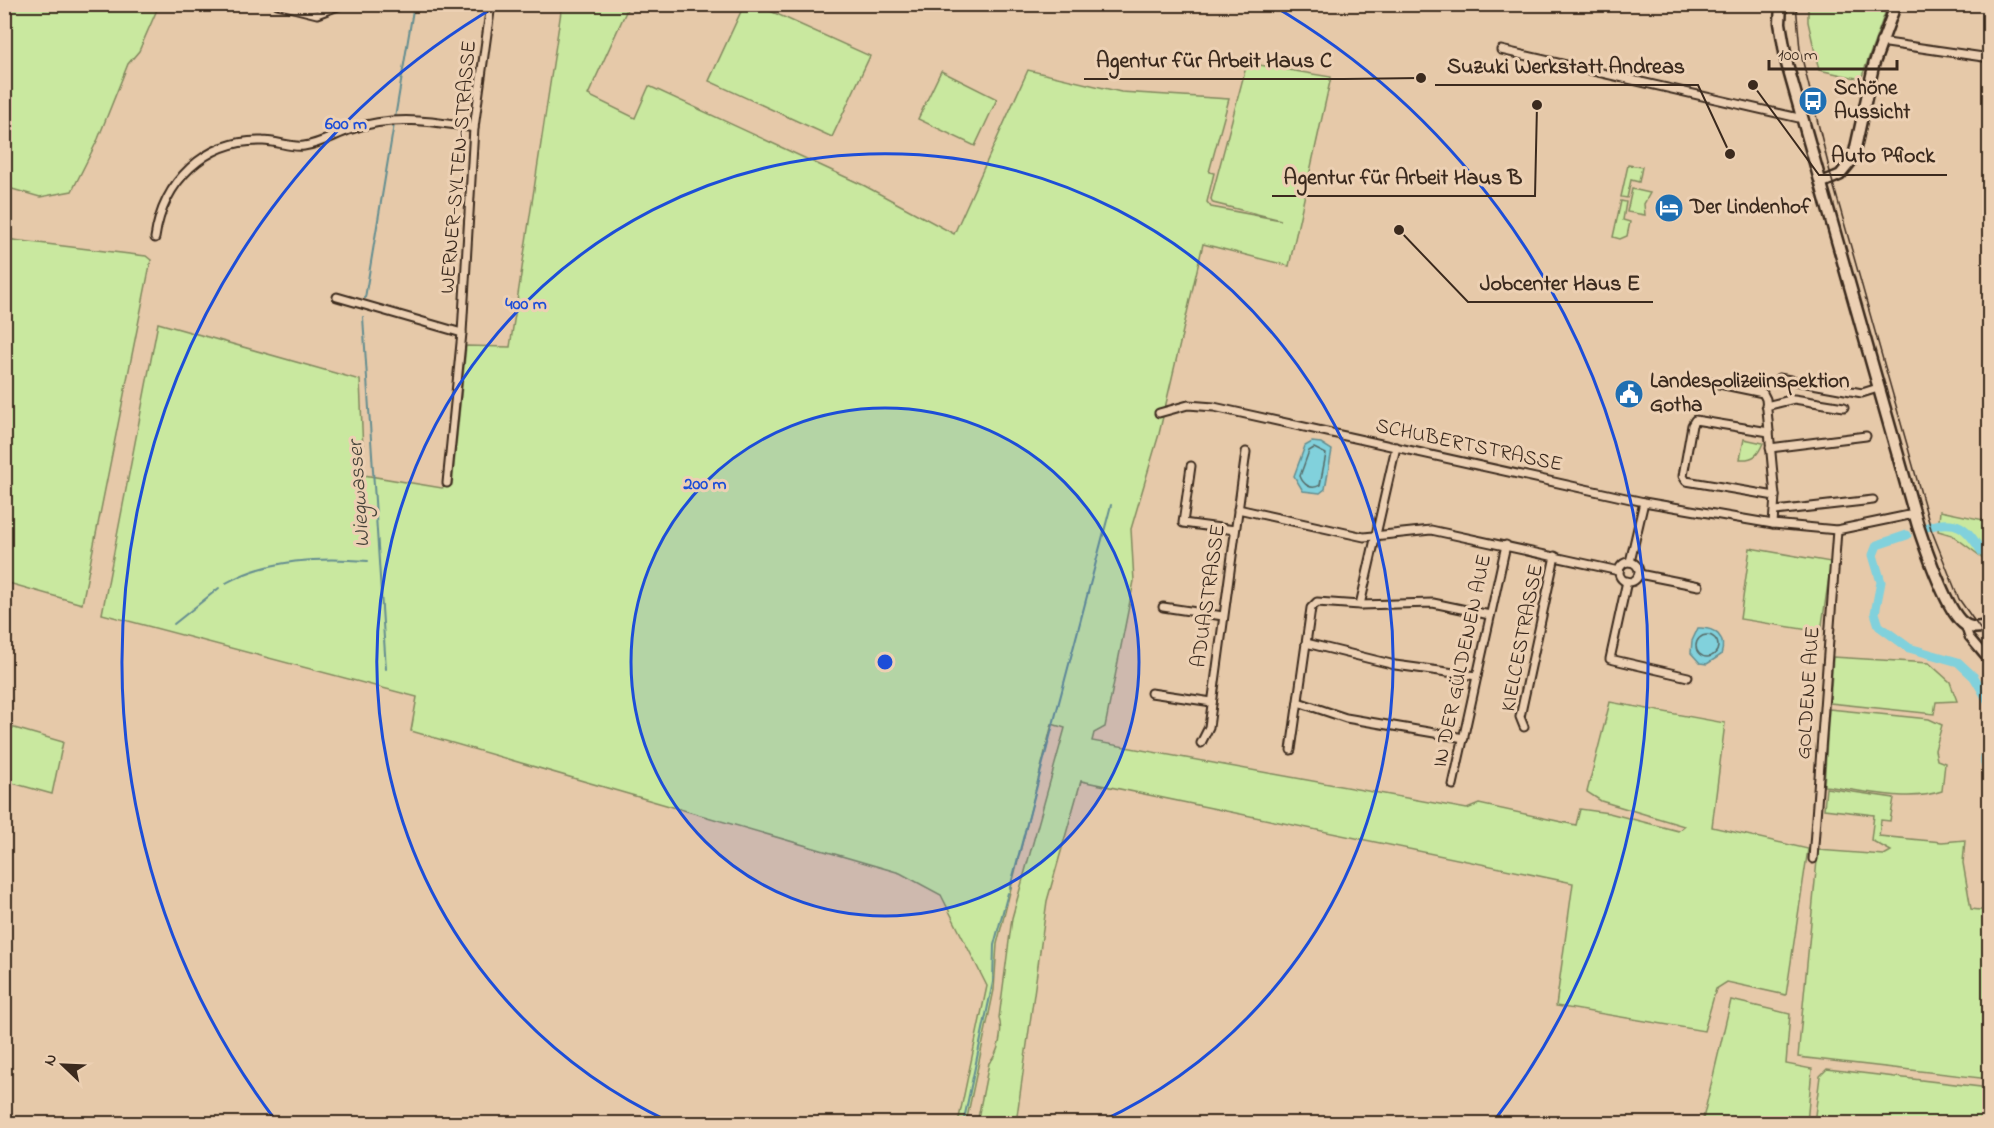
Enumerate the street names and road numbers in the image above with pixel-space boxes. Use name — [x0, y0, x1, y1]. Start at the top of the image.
street label: WERNER-SYLTEN-STRASSE — [433, 39, 485, 295]
street label: SCHUBERTSTRASSE — [1373, 411, 1565, 481]
street label: ADUASTRASSE — [1184, 522, 1234, 670]
street label: IN DER GÜLDENEN AUE — [1426, 552, 1500, 770]
street label: KIELCESTRASSE — [1494, 562, 1552, 714]
street label: GOLDENE AUE — [1789, 625, 1829, 761]

